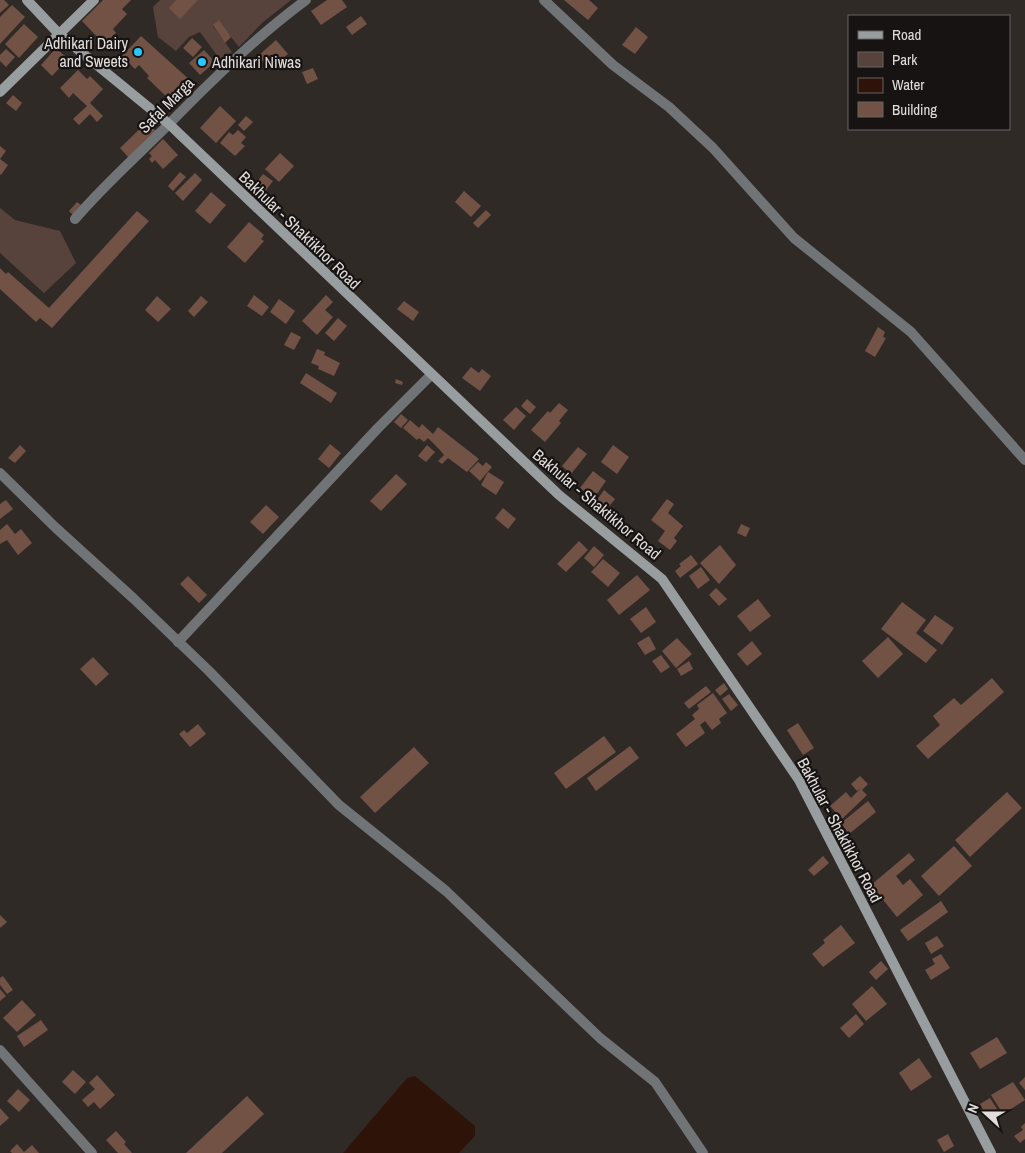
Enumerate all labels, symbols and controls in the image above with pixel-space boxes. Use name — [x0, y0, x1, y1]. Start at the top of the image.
legend — [848, 15, 1010, 130]
text: Road — [892, 24, 921, 45]
place label: Adhikari Dairy and Sweets — [43, 32, 128, 72]
marker: Adhikari Dairy and Sweets — [132, 46, 144, 58]
text: Park — [892, 49, 918, 70]
place label: Adhikari Niwas — [211, 51, 301, 73]
marker: Adhikari Niwas — [196, 56, 208, 68]
street label: Safal Marga — [133, 72, 199, 138]
text: Water — [892, 74, 924, 95]
text: Building — [892, 99, 937, 120]
street label: Bakhular - Shaktikhor Road — [234, 166, 366, 294]
street label: Bakhular - Shaktikhor Road — [528, 444, 666, 564]
street label: Bakhular - Shaktikhor Road — [792, 754, 888, 906]
north arrow — [960, 1088, 1010, 1138]
text: N — [963, 1101, 983, 1115]

